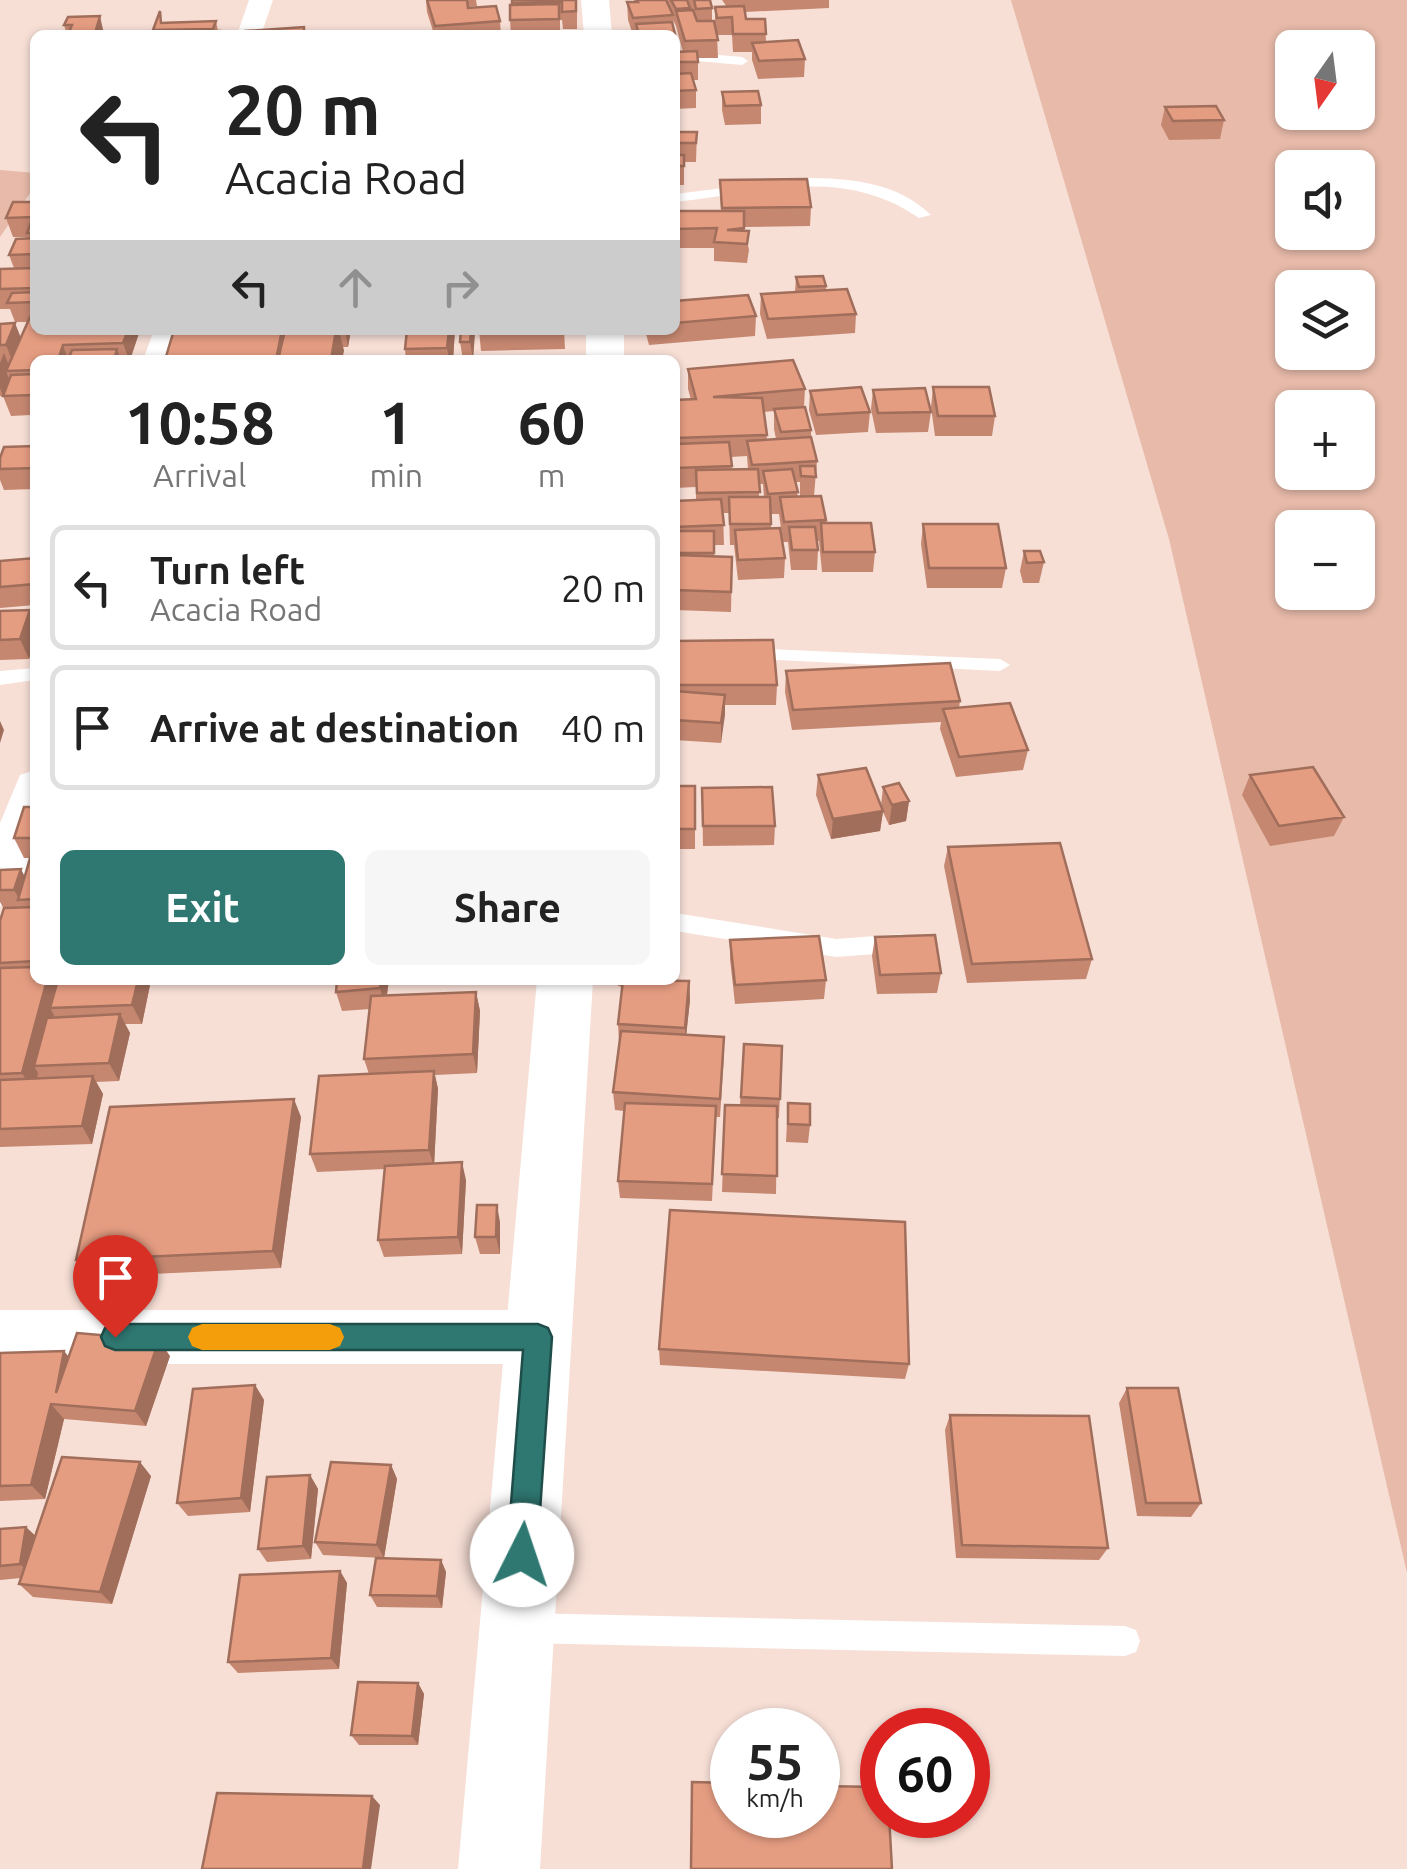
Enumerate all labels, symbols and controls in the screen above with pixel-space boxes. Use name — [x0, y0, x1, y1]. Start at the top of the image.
north arrow — [1275, 30, 1375, 130]
map controls — [1275, 30, 1375, 610]
icon: left — [60, 70, 190, 200]
text: 20 m — [225, 70, 381, 148]
button: sound — [1275, 150, 1375, 250]
text: Acacia Road — [225, 152, 467, 203]
icon: left — [223, 260, 278, 315]
icon: ahead — [328, 260, 383, 315]
icon: right — [433, 260, 488, 315]
button: layers — [1275, 270, 1375, 370]
text: 10:58 — [125, 388, 275, 455]
text: 1 — [379, 388, 413, 455]
text: 60 — [518, 388, 585, 455]
button: + — [1275, 390, 1375, 490]
text: Arrival — [153, 457, 246, 493]
text: min — [369, 457, 423, 493]
text: m — [538, 457, 565, 493]
button: − — [1275, 510, 1375, 610]
text: Turn left — [150, 549, 305, 591]
icon: left — [65, 560, 120, 615]
text: 20 m — [561, 567, 645, 609]
text: Acacia Road — [150, 591, 322, 627]
icon: arrive — [65, 700, 120, 755]
text: Arrive at destination — [150, 707, 519, 749]
text: 40 m — [561, 707, 645, 749]
button: Exit — [60, 850, 345, 965]
button: Share — [365, 850, 650, 965]
pin — [73, 1235, 158, 1338]
icon: arrive — [88, 1250, 143, 1305]
position arrow — [470, 1503, 574, 1607]
speed limit sign: 60 — [860, 1708, 990, 1838]
text: 55 — [747, 1733, 803, 1789]
text: km/h — [746, 1784, 804, 1812]

